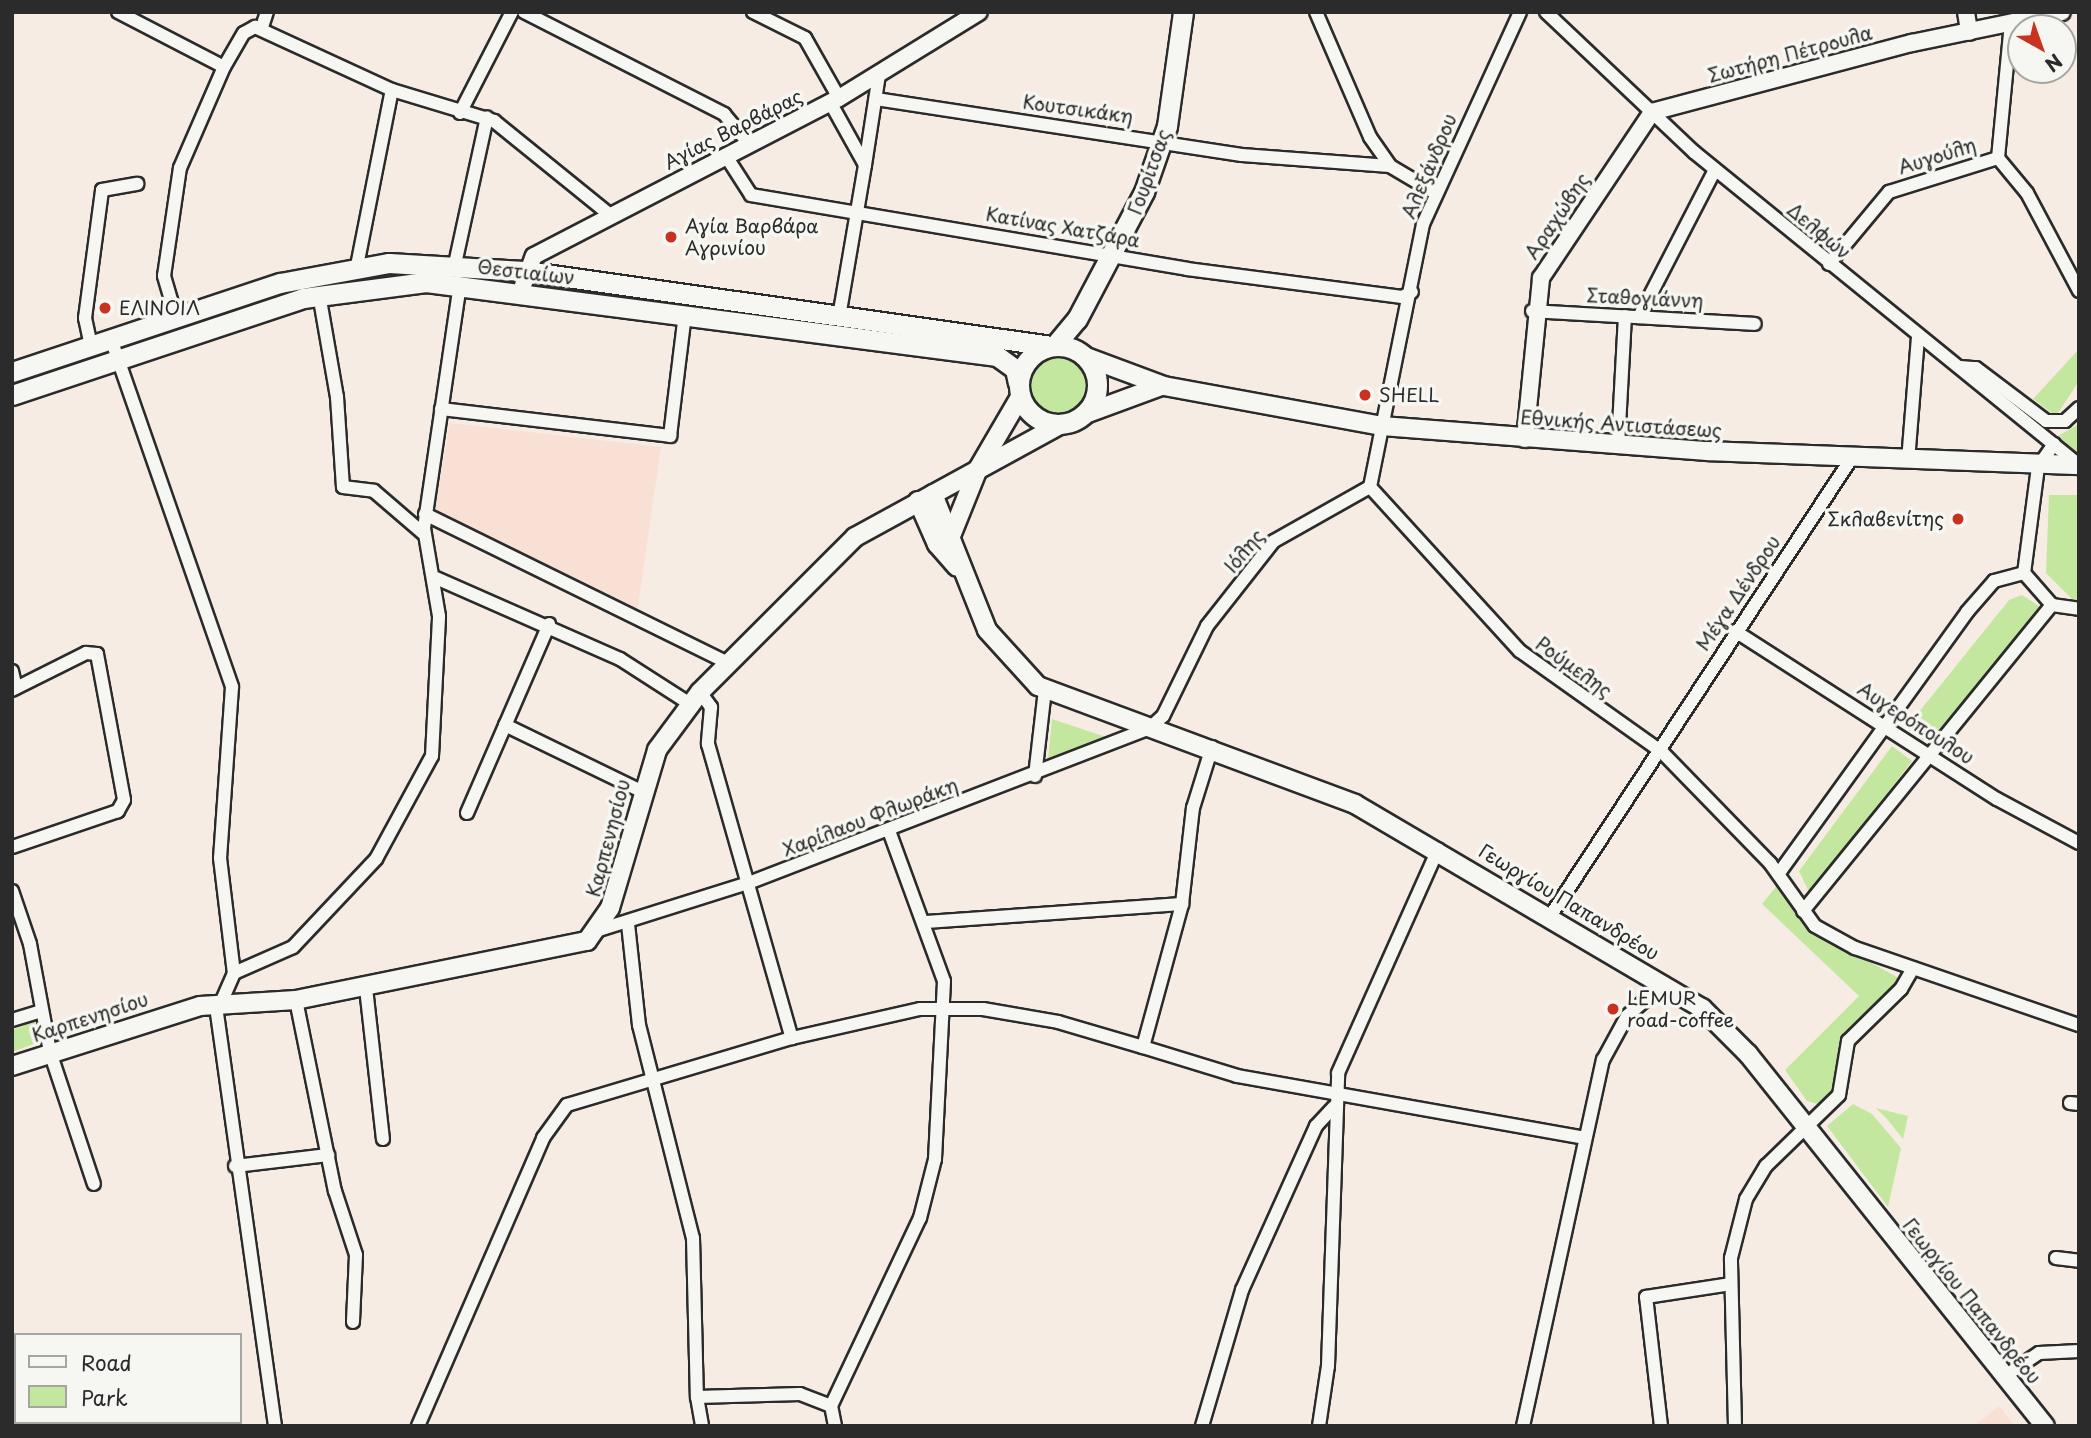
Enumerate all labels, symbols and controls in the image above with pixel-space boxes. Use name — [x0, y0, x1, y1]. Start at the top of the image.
north arrow — [2007, 14, 2077, 84]
street label: Σωτήρη Πέτρουλα — [1705, 21, 1875, 87]
text: N — [2039, 48, 2069, 79]
street label: Αγίας Βαρβάρας — [659, 84, 807, 174]
street label: Κουτσικάκη — [1021, 90, 1135, 128]
street label: Αλεξάνδρου — [1397, 110, 1461, 222]
street label: Γουρίτσας — [1123, 126, 1175, 218]
street label: Αυγούλη — [1895, 133, 1979, 179]
street label: Αραχώβης — [1520, 169, 1594, 263]
street label: Δελφών — [1783, 198, 1855, 264]
street label: Κατίνας Χατζάρα — [984, 202, 1142, 252]
place label: Αγία Βαρβάρα Αγρινίου — [685, 215, 819, 259]
marker: Αγία Βαρβάρα Αγρινίου — [663, 229, 679, 245]
street label: Θεστιαίων — [476, 255, 576, 289]
street label: Σταθογιάννη — [1586, 284, 1704, 312]
place label: ΕΛΙΝΟΙΛ — [119, 297, 200, 319]
marker: ΕΛΙΝΟΙΛ — [97, 300, 113, 316]
place label: SHELL — [1379, 384, 1439, 406]
marker: SHELL — [1357, 387, 1373, 403]
street label: Εθνικής Αντιστάσεως — [1519, 406, 1723, 442]
place label: Σκλαβενίτης — [1828, 508, 1944, 530]
marker: Σκλαβενίτης — [1950, 511, 1966, 527]
street label: Ιόλης — [1219, 525, 1269, 577]
street label: Μέγα Δένδρου — [1691, 531, 1785, 655]
street label: Ρούμελης — [1532, 632, 1616, 702]
street label: Αυγερόπουλου — [1854, 677, 1978, 769]
street label: Χαρίλαου Φλωράκη — [779, 773, 961, 861]
street label: Καρπενησίου — [581, 777, 635, 899]
street label: Γεωργίου Παπανδρέου — [1475, 839, 1663, 965]
street label: Καρπενησίου — [29, 987, 151, 1047]
place label: LEMUR road-coffee — [1627, 987, 1734, 1031]
marker: LEMUR road-coffee — [1605, 1001, 1621, 1017]
street label: Γεωργίου Παπανδρέου — [1898, 1214, 2046, 1388]
legend — [14, 1333, 242, 1424]
text: Road — [81, 1346, 132, 1378]
text: Park — [81, 1381, 128, 1413]

